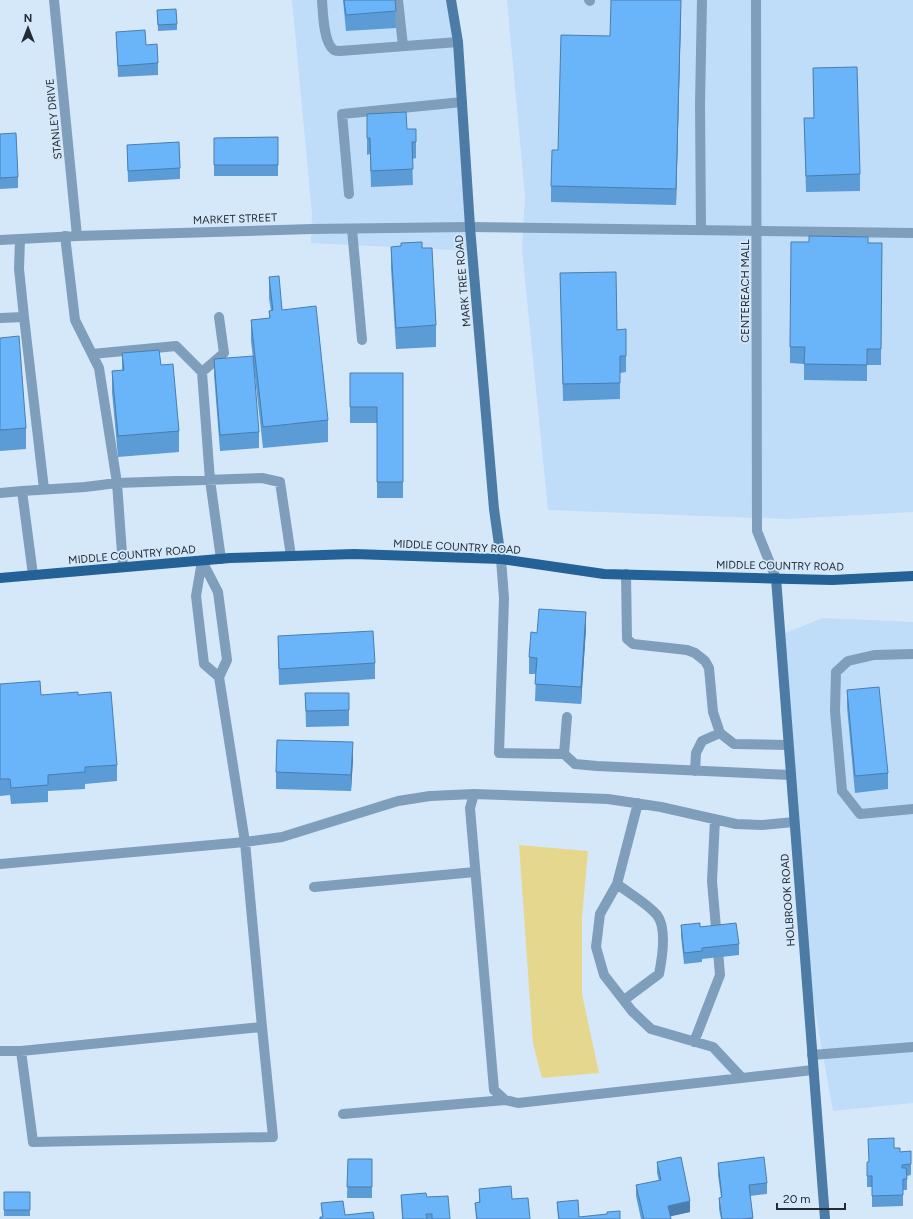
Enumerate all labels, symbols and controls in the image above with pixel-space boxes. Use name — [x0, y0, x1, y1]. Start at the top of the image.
north arrow — [8, 8, 48, 48]
text: N — [24, 12, 32, 25]
street label: STANLEY DRIVE — [43, 78, 65, 160]
street label: MARKET STREET — [193, 211, 277, 227]
street label: MARK TREE ROAD — [452, 234, 473, 327]
street label: CENTEREACH MALL — [739, 239, 752, 343]
street label: MIDDLE COUNTRY ROAD — [393, 537, 522, 557]
street label: MIDDLE COUNTRY ROAD — [68, 543, 197, 567]
street label: MIDDLE COUNTRY ROAD — [716, 558, 844, 574]
street label: HOLBROOK ROAD — [778, 853, 798, 947]
scale bar — [777, 1185, 845, 1211]
text: 20 m — [783, 1192, 811, 1206]

